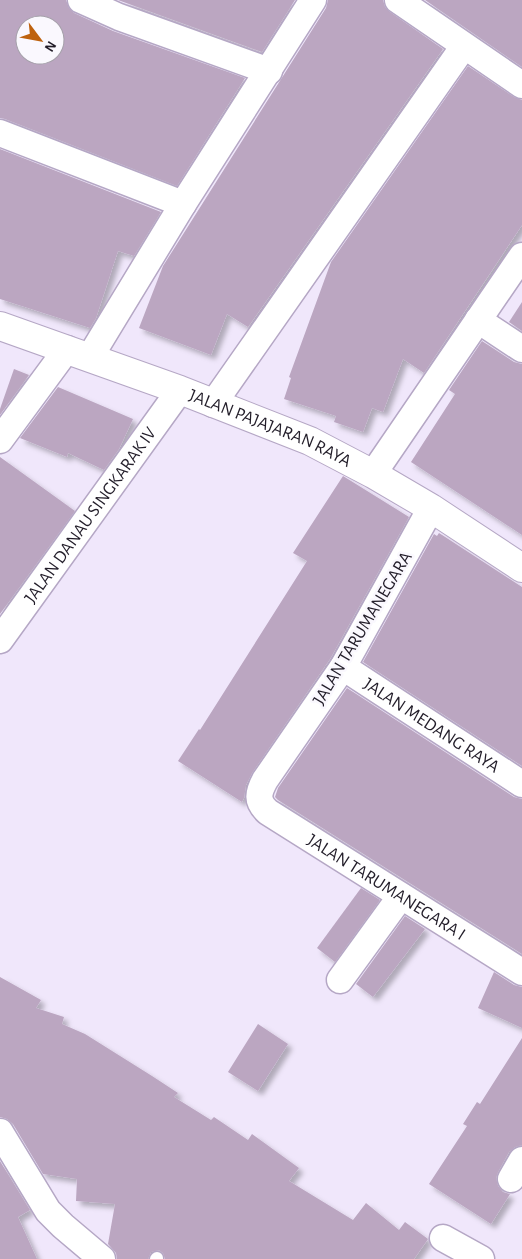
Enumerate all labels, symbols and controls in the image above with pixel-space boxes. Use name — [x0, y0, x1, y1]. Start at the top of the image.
north arrow — [15, 15, 65, 65]
text: N — [42, 39, 59, 54]
street label: JALAN PAJAJARAN RAYA — [186, 386, 355, 471]
street label: JALAN DANAU SINGKARAK IV — [22, 424, 161, 607]
street label: JALAN TARUMANEGARA — [310, 548, 416, 708]
street label: JALAN MEDANG RAYA — [360, 675, 503, 777]
street label: JALAN TARUMANEGARA I — [304, 831, 468, 944]

